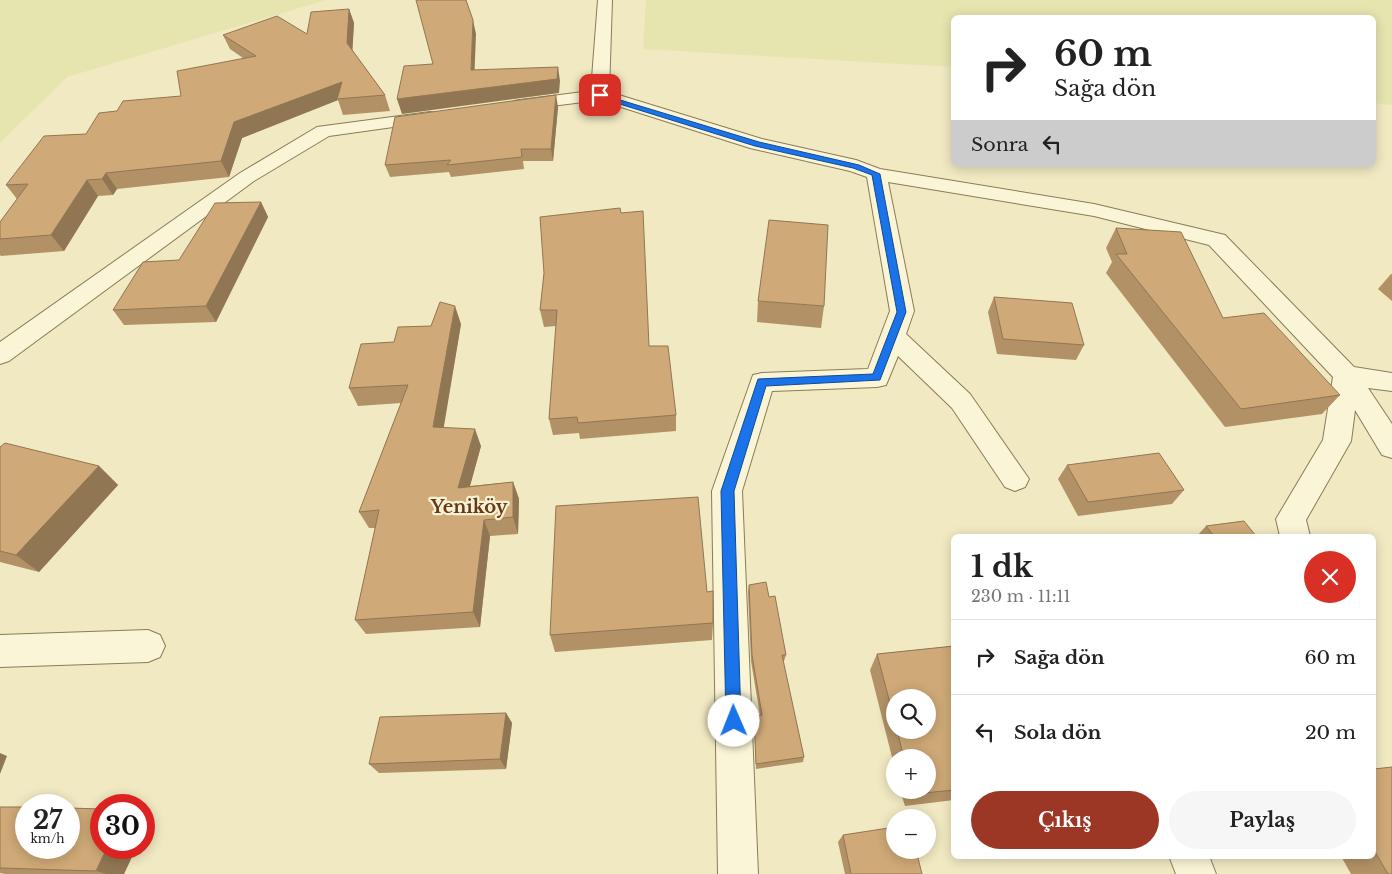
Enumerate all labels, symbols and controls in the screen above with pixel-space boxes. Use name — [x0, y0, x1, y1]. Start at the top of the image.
text: 60 m — [1054, 32, 1152, 75]
icon: right — [971, 35, 1036, 100]
pin — [579, 74, 621, 116]
text: Sağa dön — [1054, 75, 1156, 102]
icon: arrive — [586, 81, 614, 109]
icon: left — [1038, 130, 1066, 158]
text: Sonra — [971, 133, 1028, 156]
district label: Yeniköy — [430, 496, 508, 518]
text: 1 dk — [971, 548, 1033, 585]
button: close — [1304, 551, 1356, 603]
text: 230 m · 11:11 — [971, 586, 1071, 606]
icon: right — [971, 643, 999, 671]
text: Sağa dön — [1014, 646, 1105, 669]
text: 60 m — [1304, 646, 1356, 669]
map controls — [886, 689, 936, 859]
button: search — [886, 689, 936, 739]
position arrow — [707, 694, 759, 746]
icon: left — [971, 718, 999, 746]
text: Sola dön — [1014, 721, 1101, 744]
text: 20 m — [1305, 721, 1356, 744]
button: + — [886, 749, 936, 799]
button: Çıkış — [971, 791, 1159, 849]
button: Paylaş — [1169, 791, 1356, 849]
speed limit sign: 30 — [90, 794, 155, 859]
text: 27 — [33, 805, 62, 836]
button: − — [886, 809, 936, 859]
text: km/h — [30, 831, 65, 846]

